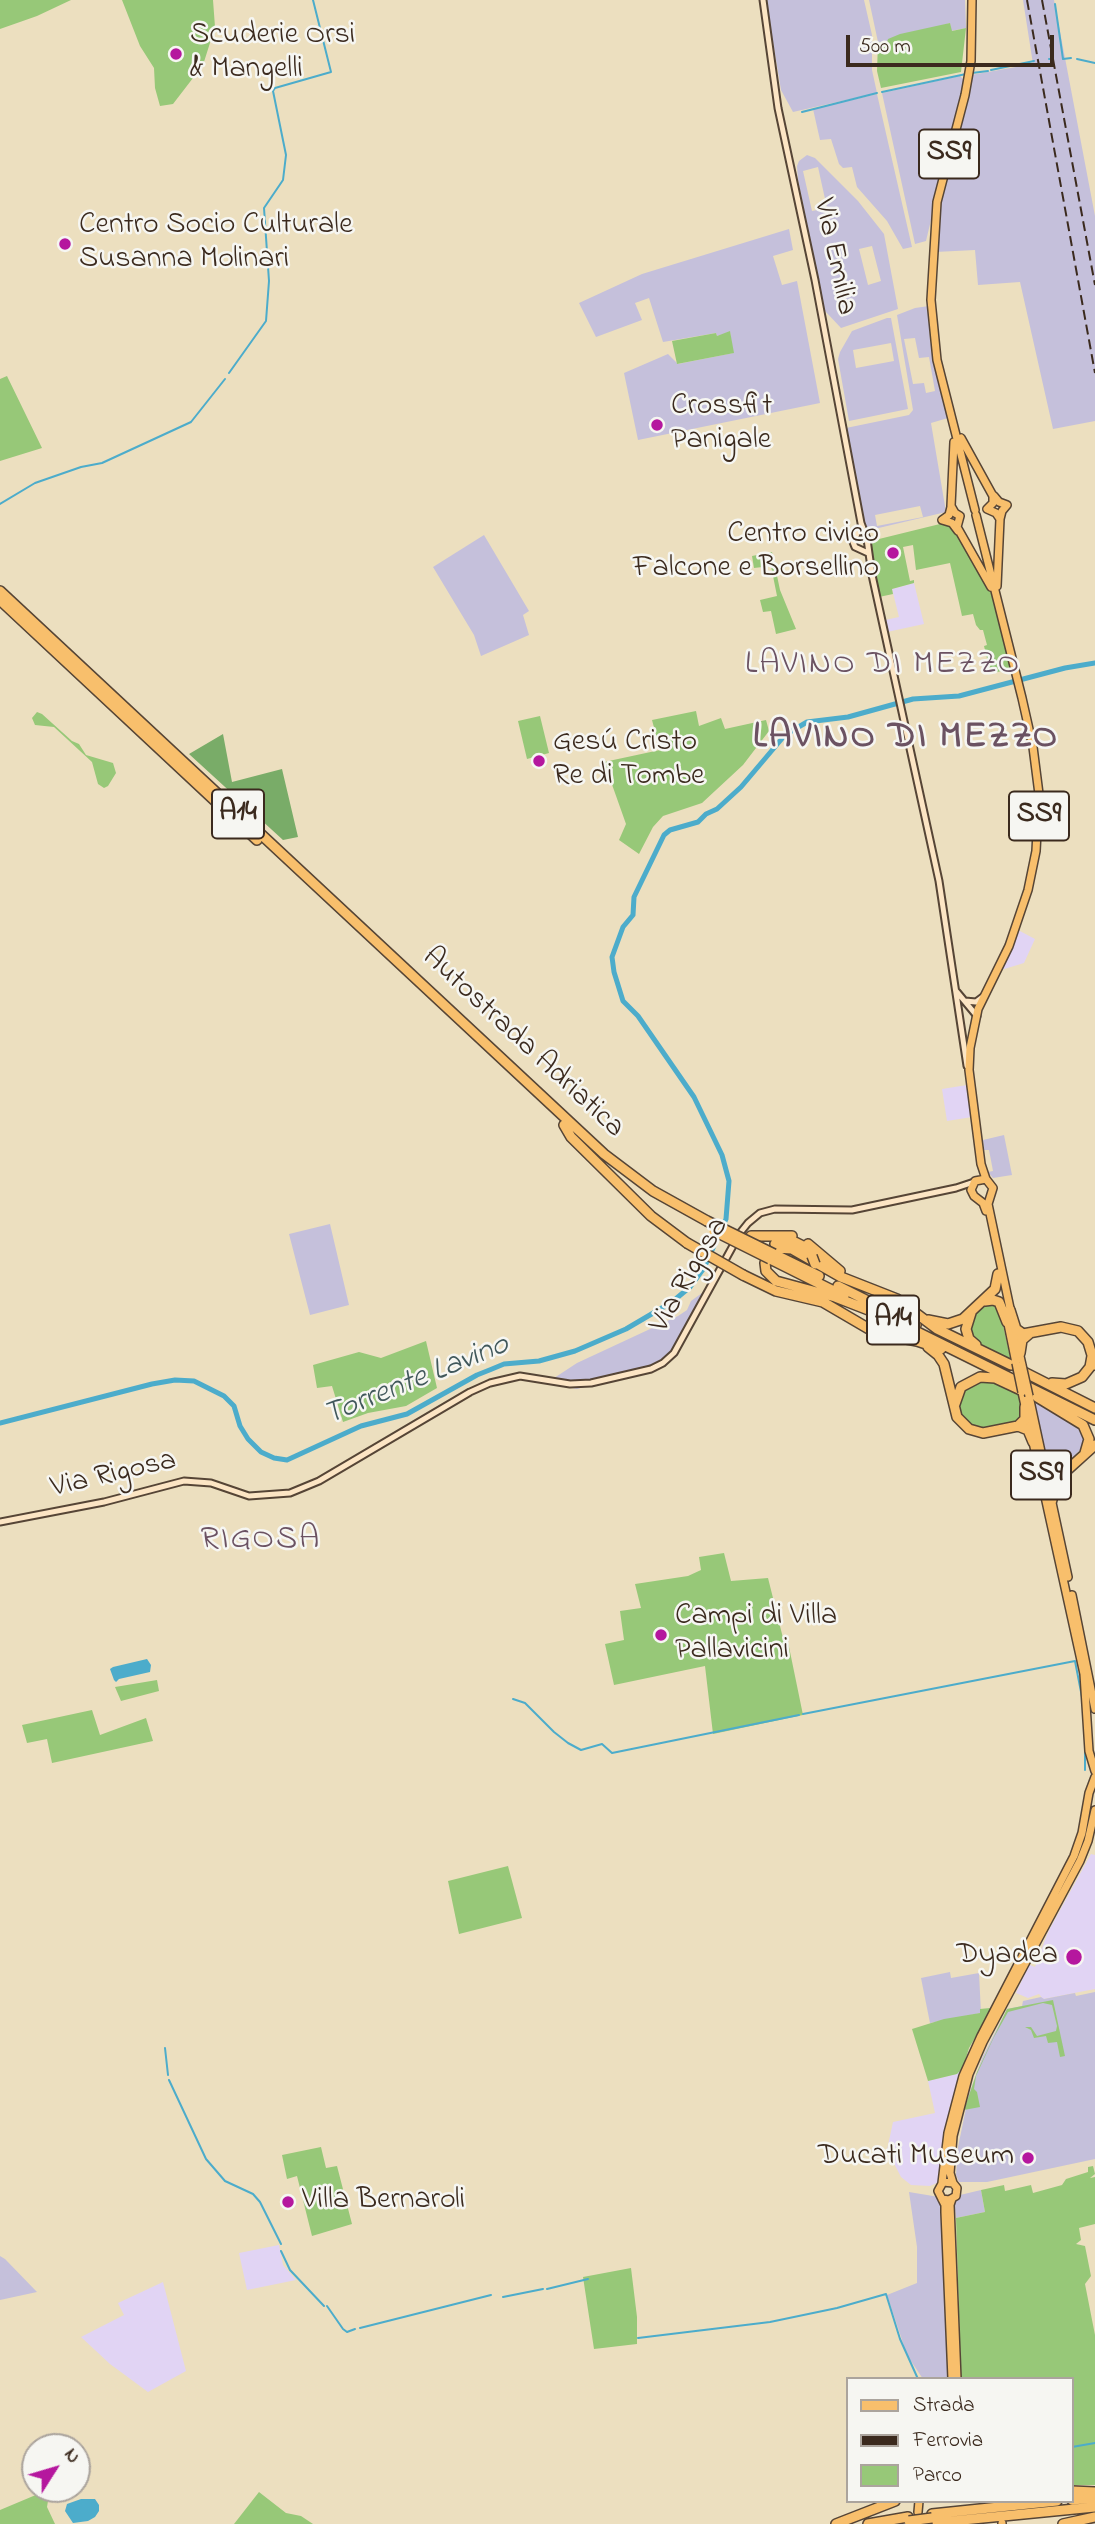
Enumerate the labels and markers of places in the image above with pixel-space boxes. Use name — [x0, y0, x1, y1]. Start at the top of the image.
place label: Scuderie Orsi & Mangelli — [190, 19, 355, 90]
marker: Scuderie Orsi & Mangelli — [168, 46, 184, 62]
place label: Centro Socio Culturale Susanna Molinari — [79, 209, 353, 280]
marker: Centro Socio Culturale Susanna Molinari — [57, 236, 73, 252]
place label: Crossfit Panigale — [671, 390, 772, 460]
marker: Crossfit Panigale — [649, 417, 665, 433]
place label: Centro civico Falcone e Borsellino — [633, 518, 879, 588]
marker: Centro civico Falcone e Borsellino — [885, 545, 901, 561]
place label: Gesú Cristo Re di Tombe — [553, 726, 704, 796]
marker: Gesú Cristo Re di Tombe — [531, 753, 547, 769]
place label: Campi di Villa Pallavicini — [675, 1600, 837, 1670]
marker: Campi di Villa Pallavicini — [653, 1627, 669, 1643]
place label: Dyadea — [957, 1939, 1058, 1975]
marker: Dyadea — [1064, 1947, 1084, 1967]
place label: Ducati Museum — [818, 2140, 1014, 2176]
marker: Ducati Museum — [1020, 2150, 1036, 2166]
place label: Villa Bernaroli — [302, 2184, 465, 2220]
marker: Villa Bernaroli — [280, 2194, 296, 2210]

